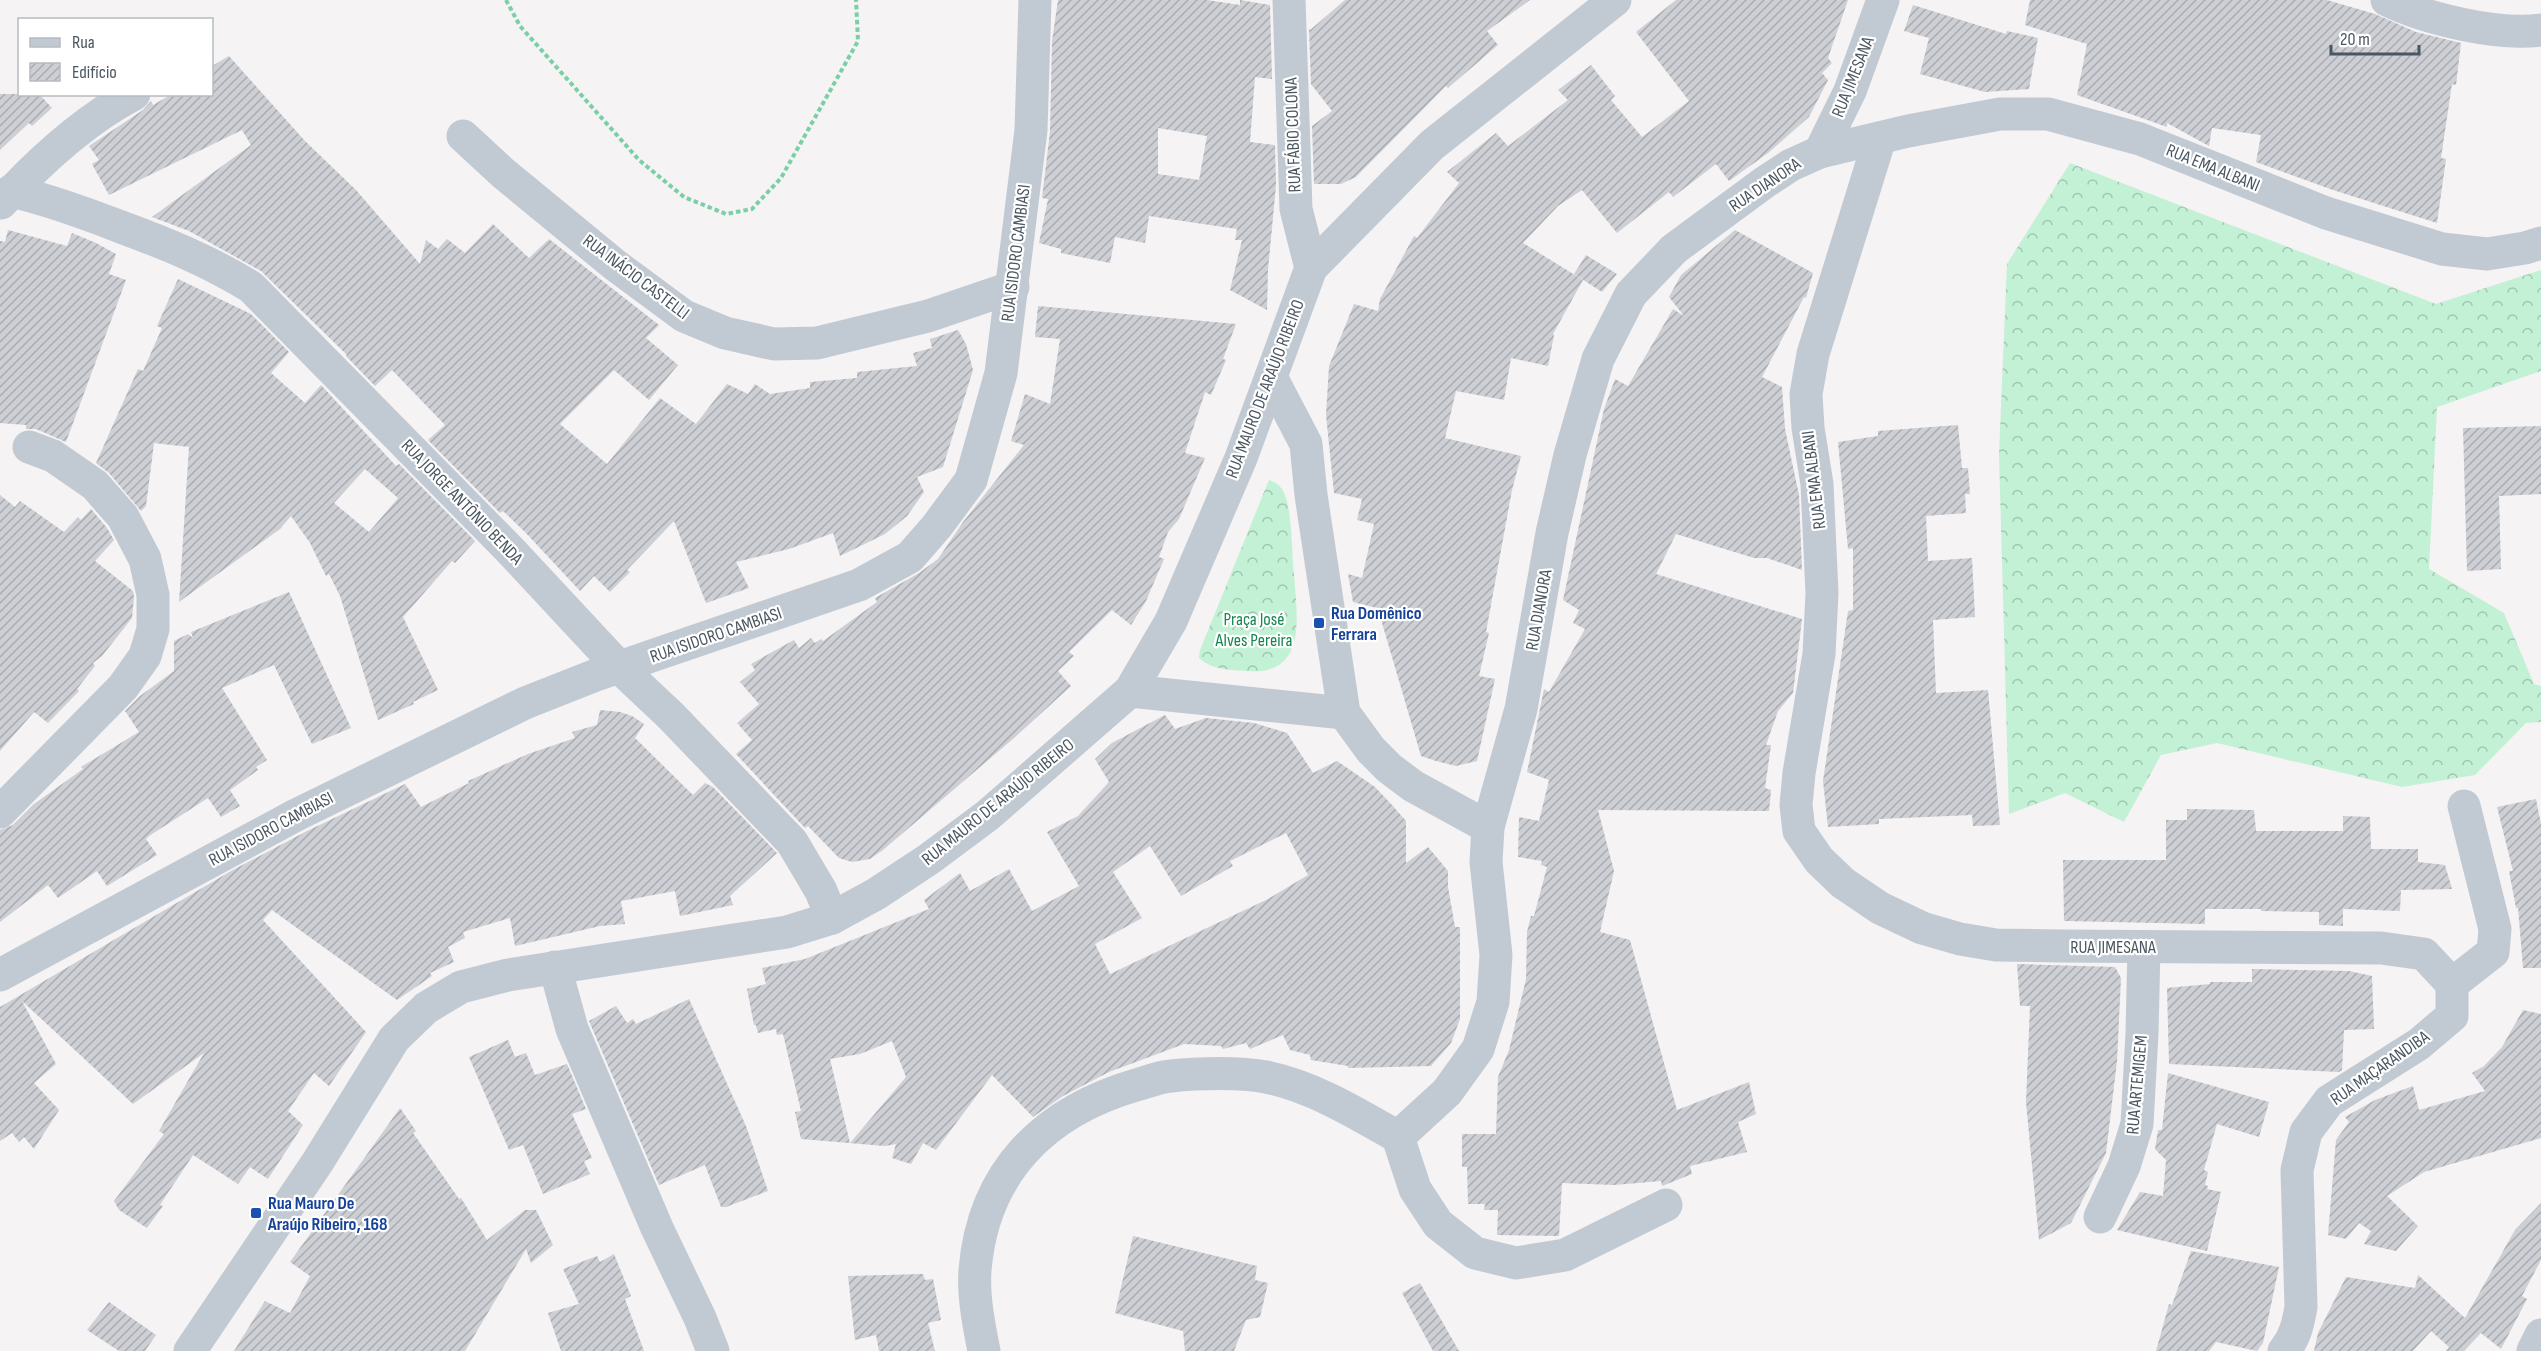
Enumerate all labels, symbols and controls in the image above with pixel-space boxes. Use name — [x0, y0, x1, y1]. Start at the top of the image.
legend — [18, 18, 213, 96]
scale bar — [2331, 18, 2420, 56]
text: 20 m — [2340, 29, 2370, 50]
text: Rua — [72, 32, 95, 53]
street label: RUA JIMESANA — [1827, 33, 1879, 120]
text: Edifício — [72, 62, 117, 83]
street label: RUA FÁBIO COLONA — [1280, 77, 1305, 193]
street label: RUA EMA ALBANI — [2163, 140, 2263, 196]
street label: RUA DIANORA — [1725, 153, 1805, 217]
street label: RUA ISIDORO CAMBIASI — [997, 183, 1035, 323]
street label: RUA INÁCIO CASTELLI — [579, 230, 693, 324]
street label: RUA MAURO DE ARAÚJO RIBEIRO — [1221, 297, 1309, 481]
street label: RUA EMA ALBANI — [1798, 430, 1830, 530]
street label: RUA JORGE ANTÔNIO BENDA — [397, 435, 527, 569]
street label: RUA DIANORA — [1522, 568, 1556, 652]
street label: RUA ISIDORO CAMBIASI — [647, 603, 785, 667]
place label: Rua Domênico Ferrara — [1331, 603, 1422, 645]
park label: Praça José Alves Pereira — [1215, 609, 1292, 651]
marker: Rua Domênico Ferrara — [1312, 616, 1326, 630]
street label: RUA MAURO DE ARAÚJO RIBEIRO — [918, 734, 1078, 870]
street label: RUA ISIDORO CAMBIASI — [205, 787, 337, 871]
street label: RUA JIMESANA — [2070, 937, 2156, 958]
street label: RUA MAÇARANDIBA — [2327, 1026, 2434, 1110]
street label: RUA ARTEMIGEM — [2122, 1035, 2152, 1135]
place label: Rua Mauro De Araújo Ribeiro, 168 — [267, 1193, 388, 1235]
marker: Rua Mauro De Araújo Ribeiro, 168 — [249, 1206, 263, 1220]

